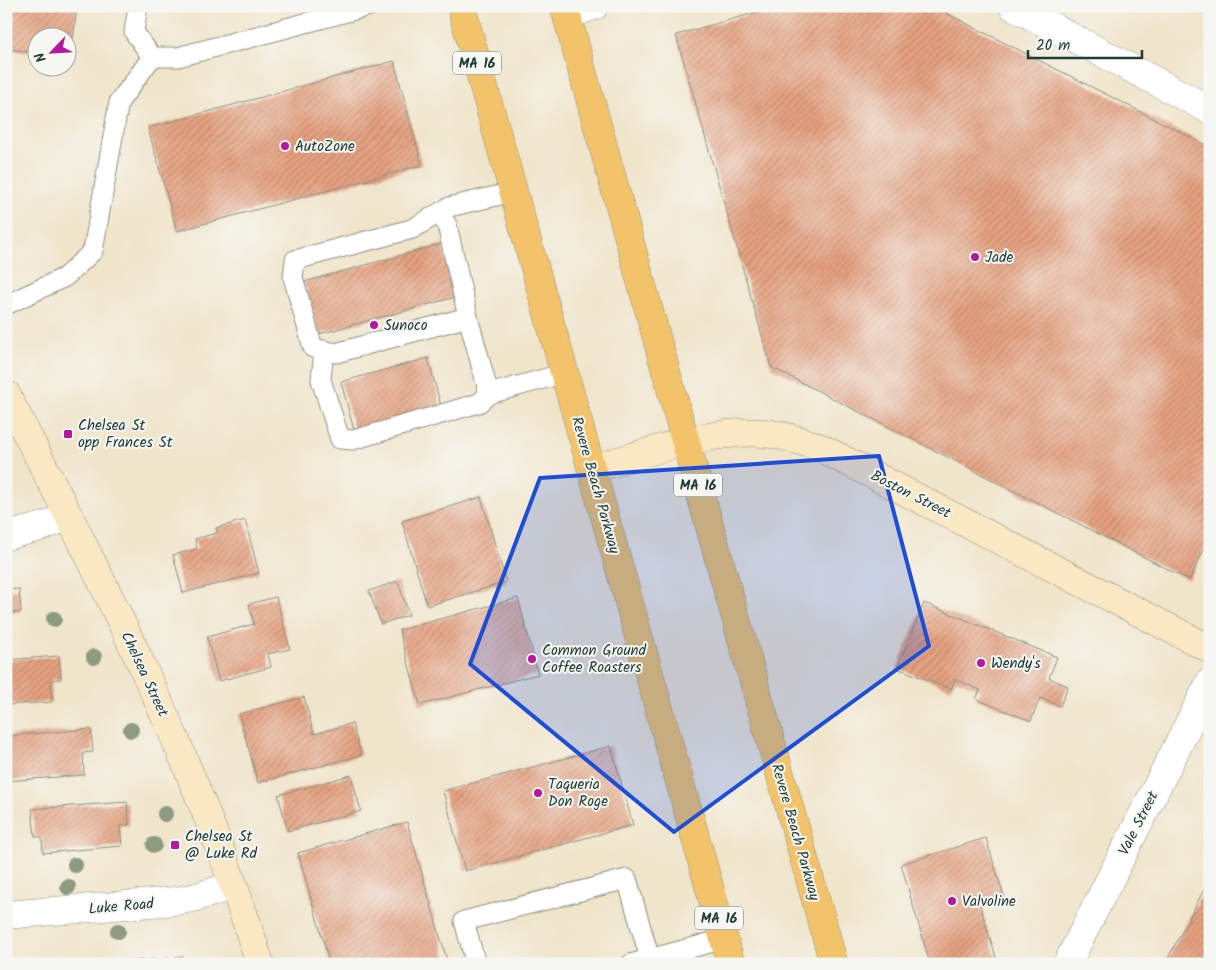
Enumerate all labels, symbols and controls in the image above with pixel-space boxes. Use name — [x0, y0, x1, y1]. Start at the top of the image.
north arrow — [28, 28, 78, 78]
scale bar — [1028, 28, 1142, 60]
text: 20 m — [1036, 34, 1070, 58]
text: N — [29, 48, 53, 66]
road number: MA 16 — [453, 52, 501, 74]
place label: AutoZone — [295, 135, 355, 159]
marker: AutoZone — [279, 140, 291, 152]
place label: Jade — [985, 246, 1014, 270]
marker: Jade — [969, 251, 981, 263]
place label: Sunoco — [384, 314, 428, 338]
marker: Sunoco — [368, 319, 380, 331]
place label: Chelsea St opp Frances St — [78, 414, 173, 455]
street label: Revere Beach Parkway — [564, 414, 626, 558]
marker: Chelsea St opp Frances St — [62, 428, 74, 440]
street label: Boston Street — [866, 464, 955, 526]
road number: MA 16 — [674, 474, 722, 496]
street label: Chelsea Street — [114, 628, 174, 721]
place label: Common Ground Coffee Roasters — [542, 639, 647, 680]
place label: Wendy's — [991, 652, 1041, 676]
marker: Common Ground Coffee Roasters — [526, 653, 538, 665]
marker: Wendy's — [975, 657, 987, 669]
street label: Revere Beach Parkway — [764, 761, 826, 905]
place label: Taqueria Don Roge — [548, 773, 608, 814]
marker: Taqueria Don Roge — [532, 787, 544, 799]
street label: Vale Street — [1112, 787, 1165, 860]
place label: Chelsea St @ Luke Rd — [185, 825, 257, 866]
marker: Chelsea St @ Luke Rd — [169, 839, 181, 851]
place label: Valvoline — [962, 890, 1016, 914]
street label: Luke Road — [88, 892, 155, 922]
marker: Valvoline — [946, 895, 958, 907]
road number: MA 16 — [695, 906, 743, 930]

